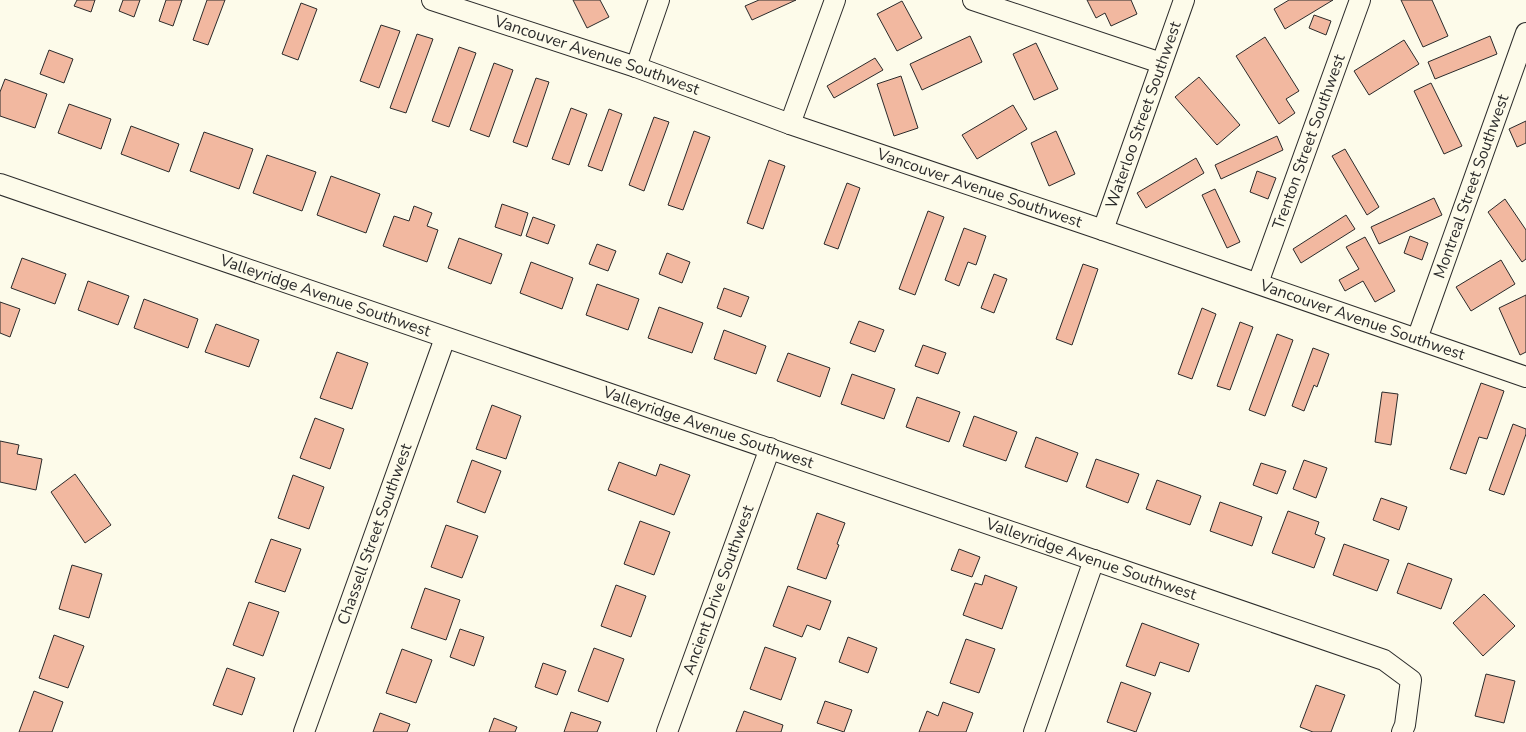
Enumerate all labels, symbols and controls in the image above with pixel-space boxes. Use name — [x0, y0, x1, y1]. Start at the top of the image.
street label: Vancouver Avenue Southwest — [491, 10, 703, 101]
street label: Waterloo Street Southwest — [1100, 18, 1187, 211]
street label: Trenton Street Southwest — [1267, 51, 1351, 232]
street label: Montreal Street Southwest — [1428, 91, 1514, 282]
street label: Vancouver Avenue Southwest — [873, 143, 1085, 233]
street label: Valleyridge Avenue Southwest — [216, 249, 434, 342]
street label: Vancouver Avenue Southwest — [1256, 274, 1468, 366]
street label: Valleyridge Avenue Southwest — [599, 381, 817, 474]
street label: Chassell Street Southwest — [332, 440, 417, 628]
street label: Ancient Drive Southwest — [678, 502, 759, 678]
street label: Valleyridge Avenue Southwest — [982, 513, 1200, 606]

